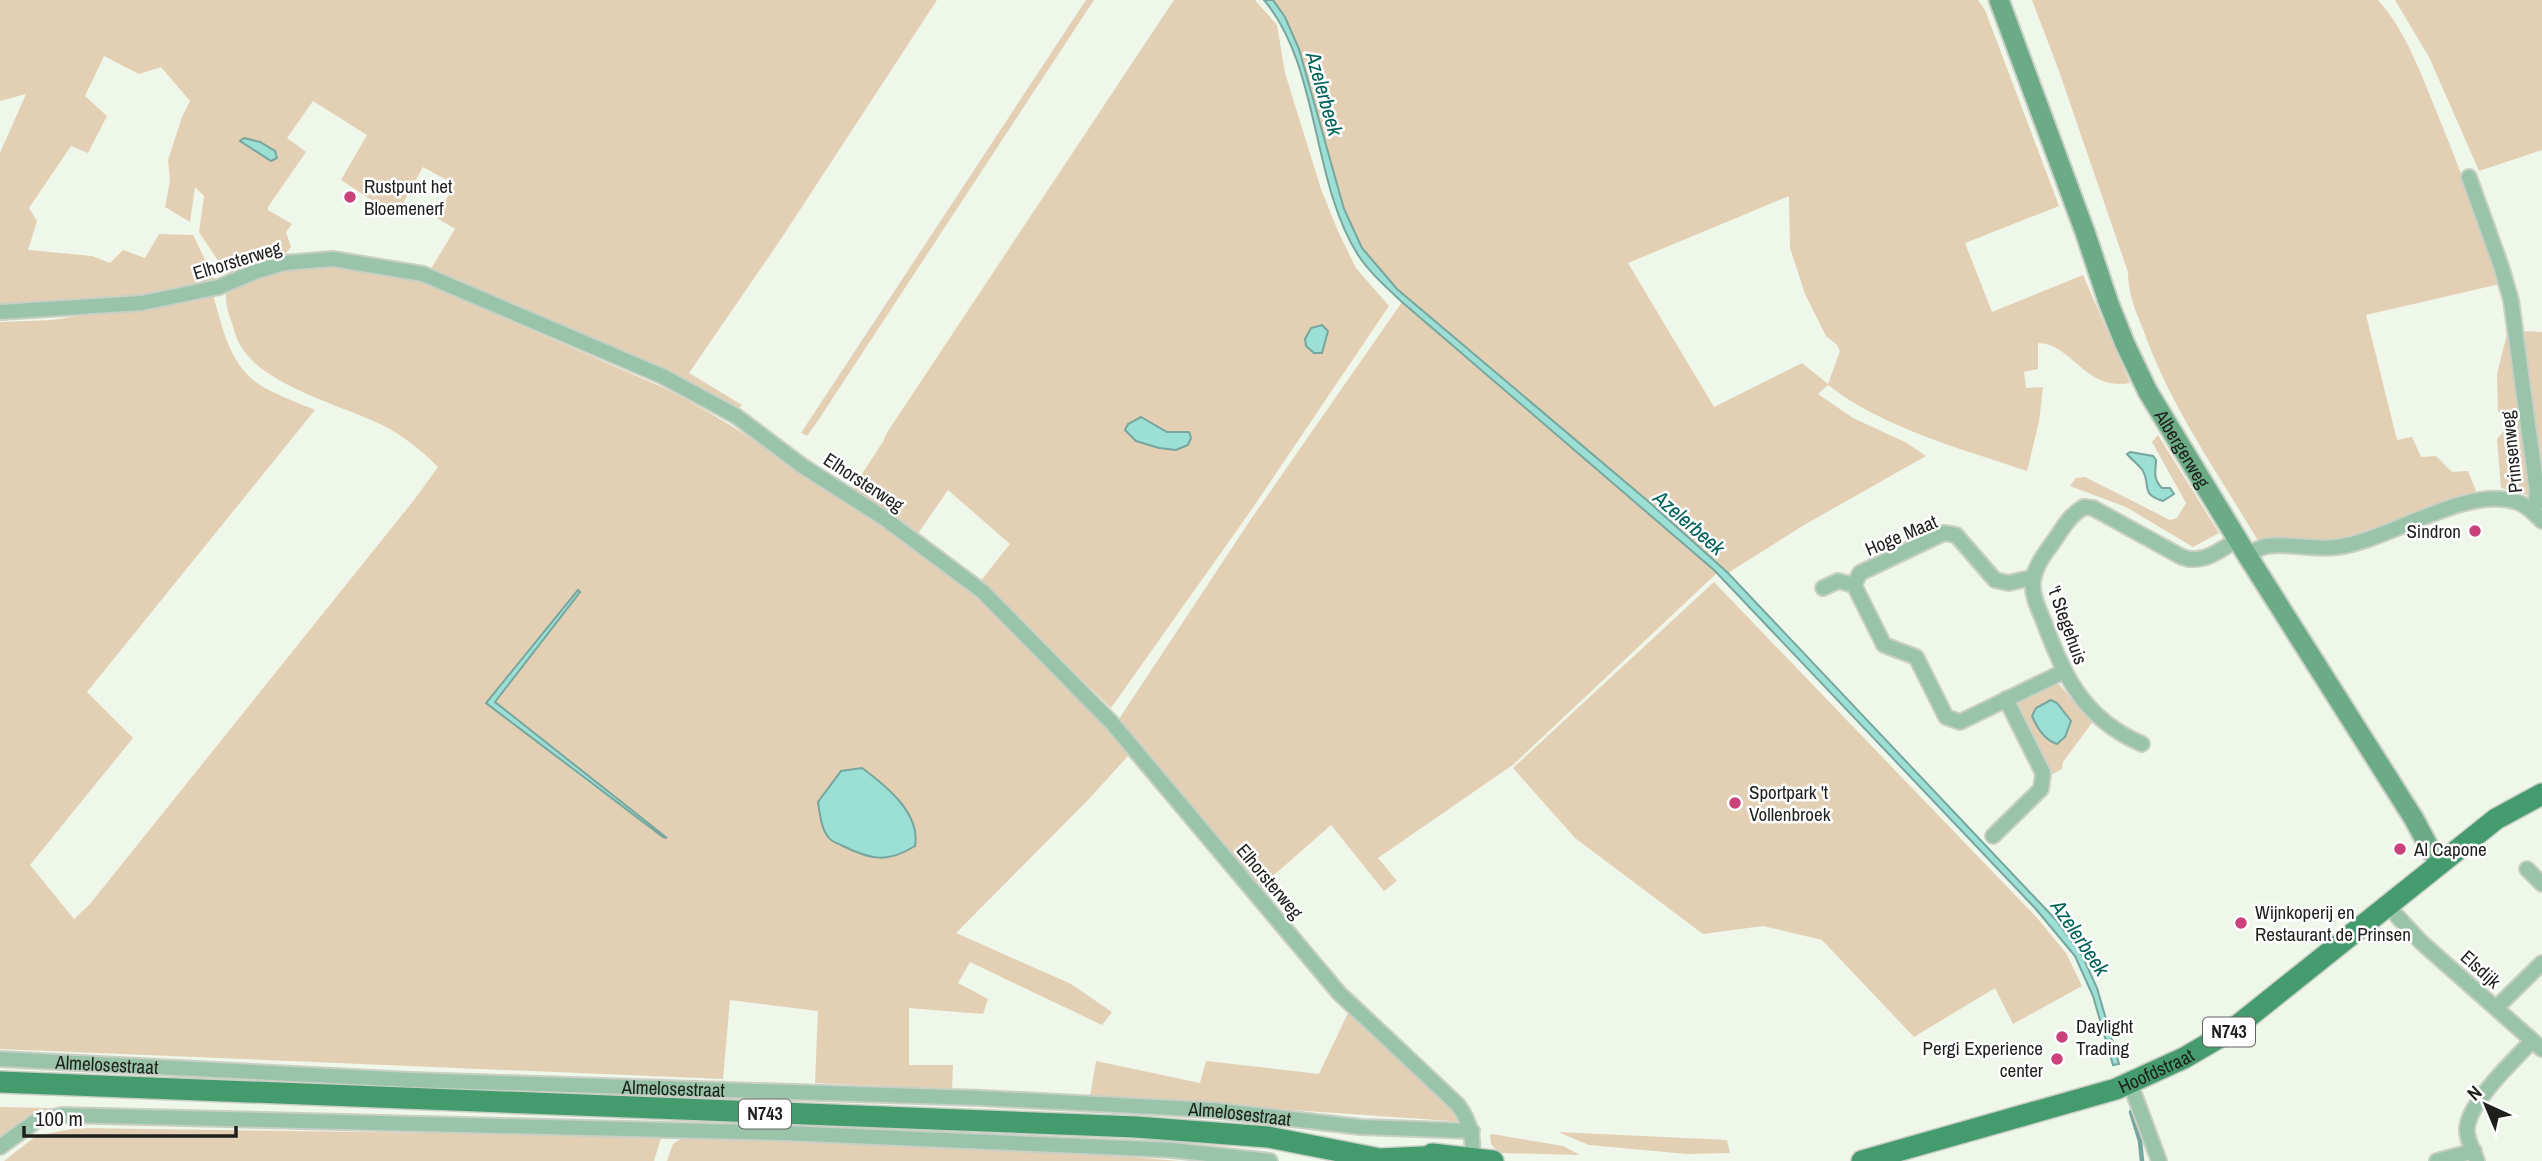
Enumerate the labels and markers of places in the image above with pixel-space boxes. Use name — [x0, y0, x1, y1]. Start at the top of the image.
place label: Rustpunt het Bloemenerf — [364, 173, 453, 221]
marker: Rustpunt het Bloemenerf — [342, 189, 358, 205]
place label: Sindron — [2406, 518, 2461, 544]
marker: Sindron — [2467, 523, 2483, 539]
place label: Sportpark 't Vollenbroek — [1749, 779, 1831, 827]
marker: Sportpark 't Vollenbroek — [1727, 795, 1743, 811]
place label: Al Capone — [2413, 836, 2487, 862]
marker: Al Capone — [2392, 841, 2408, 857]
place label: Wijnkoperij en Restaurant de Prinsen — [2255, 899, 2411, 947]
marker: Wijnkoperij en Restaurant de Prinsen — [2233, 915, 2249, 931]
place label: Daylight Trading — [2076, 1013, 2134, 1061]
marker: Daylight Trading — [2054, 1029, 2070, 1045]
place label: Pergi Experience center — [1923, 1035, 2044, 1083]
marker: Pergi Experience center — [2049, 1051, 2065, 1067]

